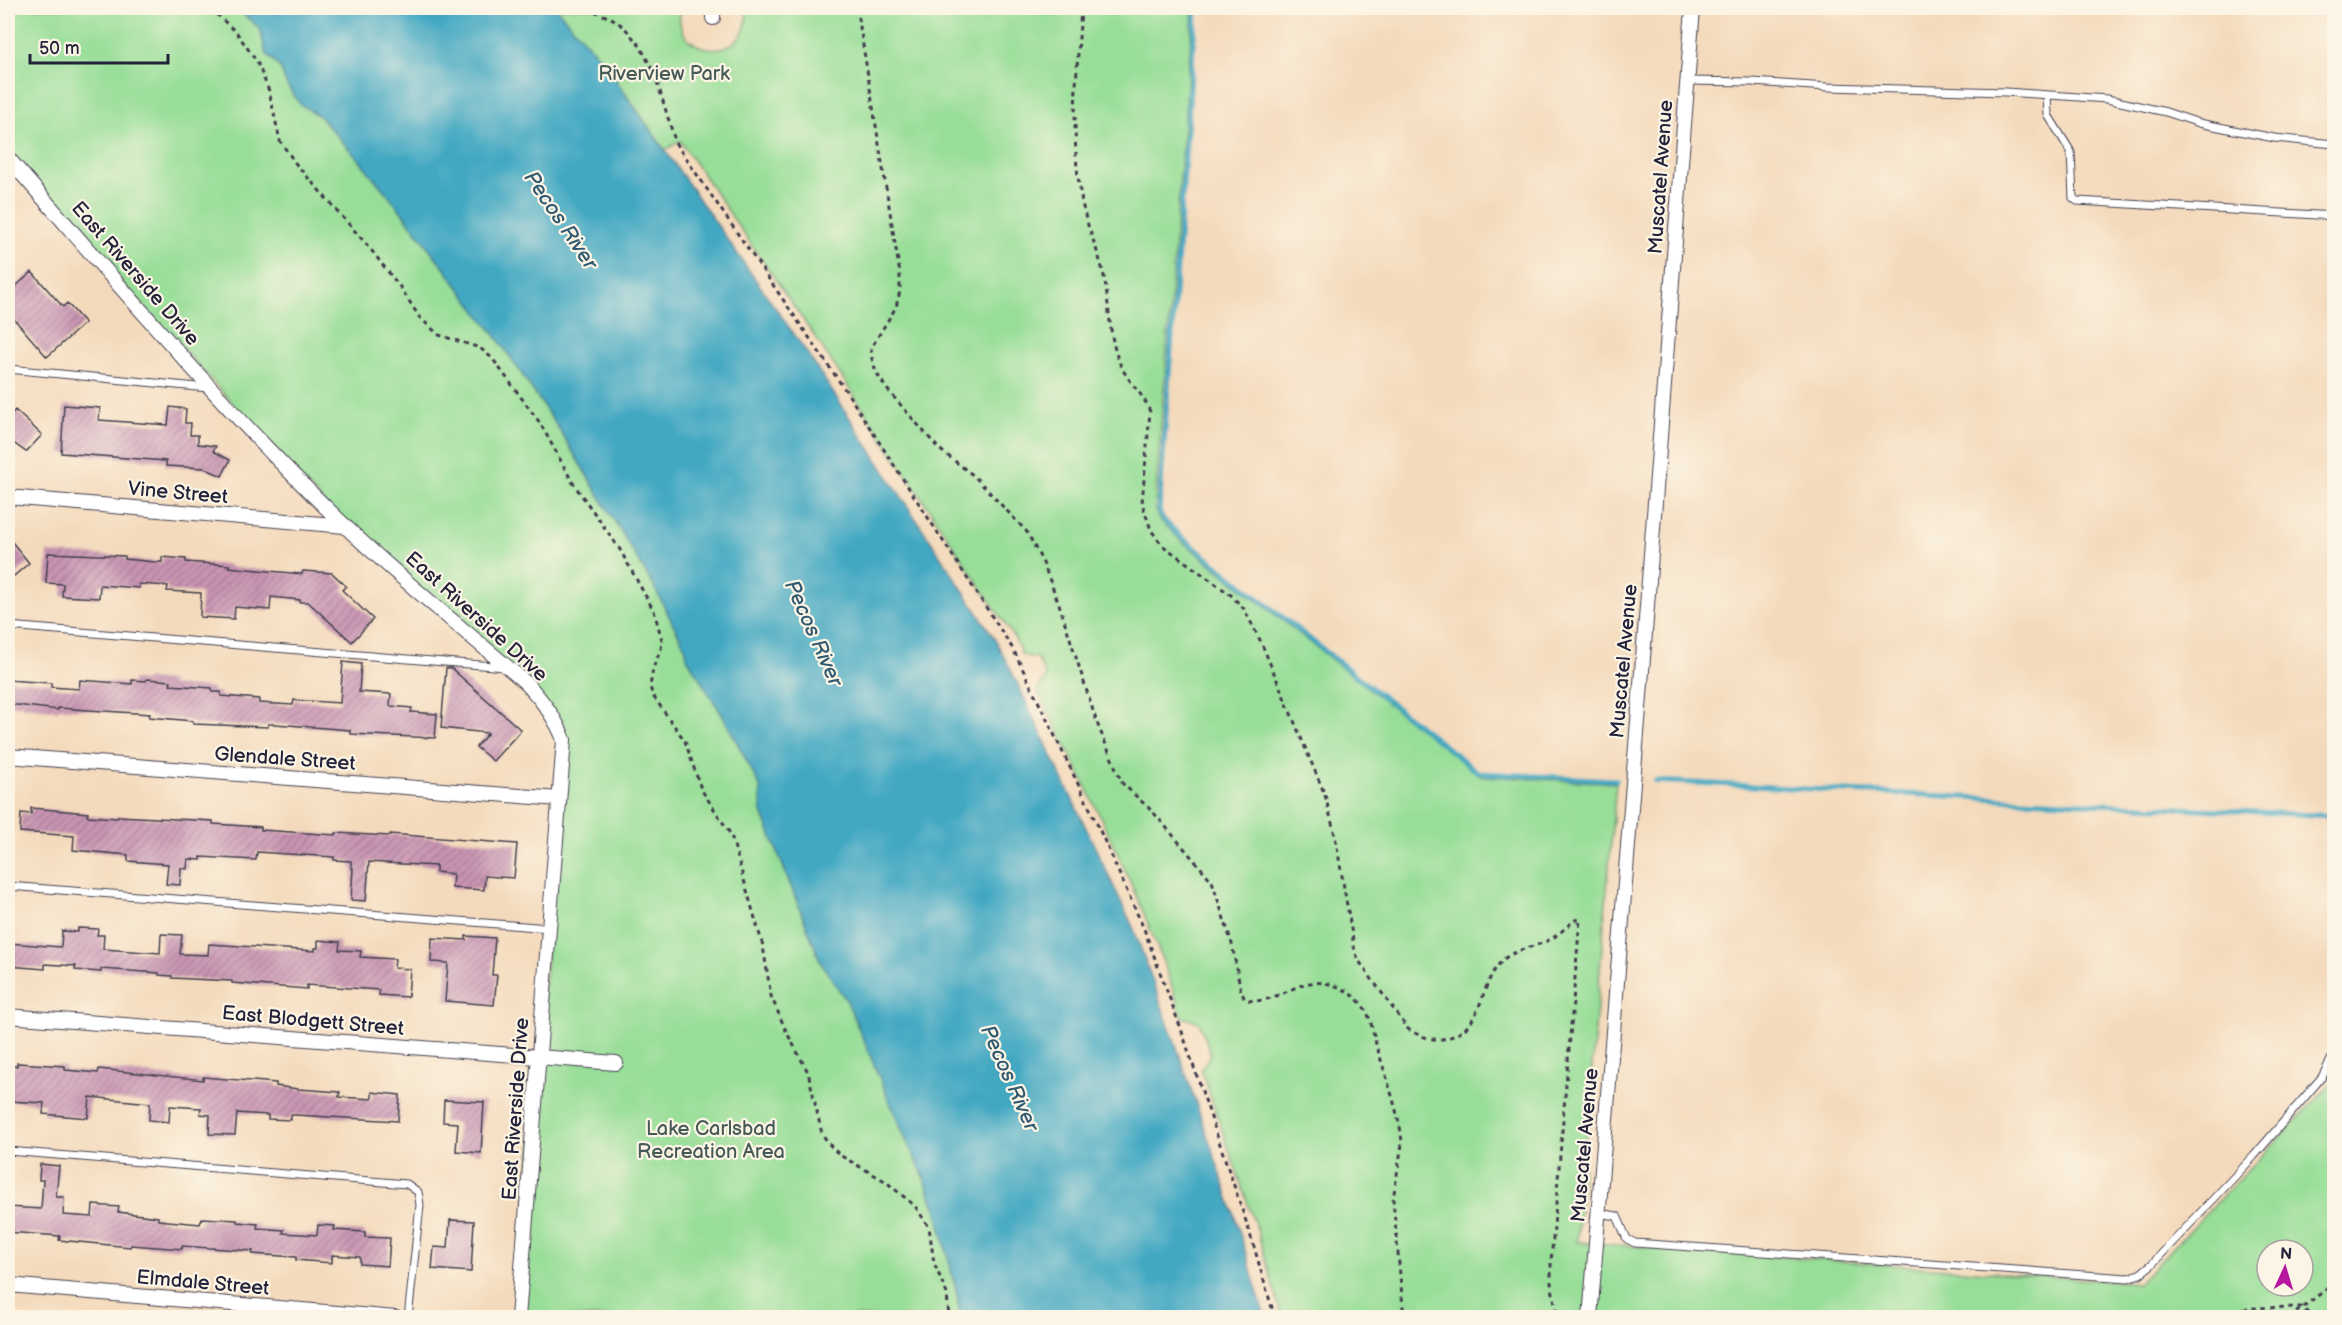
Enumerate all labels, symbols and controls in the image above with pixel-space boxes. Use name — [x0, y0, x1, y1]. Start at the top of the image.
scale bar — [30, 27, 168, 65]
text: 50 m — [39, 38, 80, 59]
park label: Riverview Park — [598, 62, 730, 86]
street label: Muscatel Avenue — [1644, 99, 1678, 255]
water label: Pecos River — [518, 166, 603, 275]
street label: East Riverside Drive — [66, 197, 204, 351]
street label: Vine Street — [127, 477, 229, 509]
street label: East Riverside Drive — [400, 547, 552, 687]
water label: Pecos River — [779, 576, 849, 691]
street label: Muscatel Avenue — [1605, 583, 1643, 739]
street label: Glendale Street — [214, 742, 356, 776]
street label: East Blodgett Street — [221, 1001, 405, 1041]
street label: East Riverside Drive — [498, 1017, 534, 1201]
water label: Pecos River — [975, 1021, 1045, 1136]
street label: Muscatel Avenue — [1566, 1067, 1604, 1223]
park label: Lake Carlsbad Recreation Area — [637, 1117, 785, 1164]
north arrow — [2255, 1238, 2315, 1298]
text: N — [2279, 1245, 2293, 1264]
street label: Elmdale Street — [136, 1265, 270, 1301]

